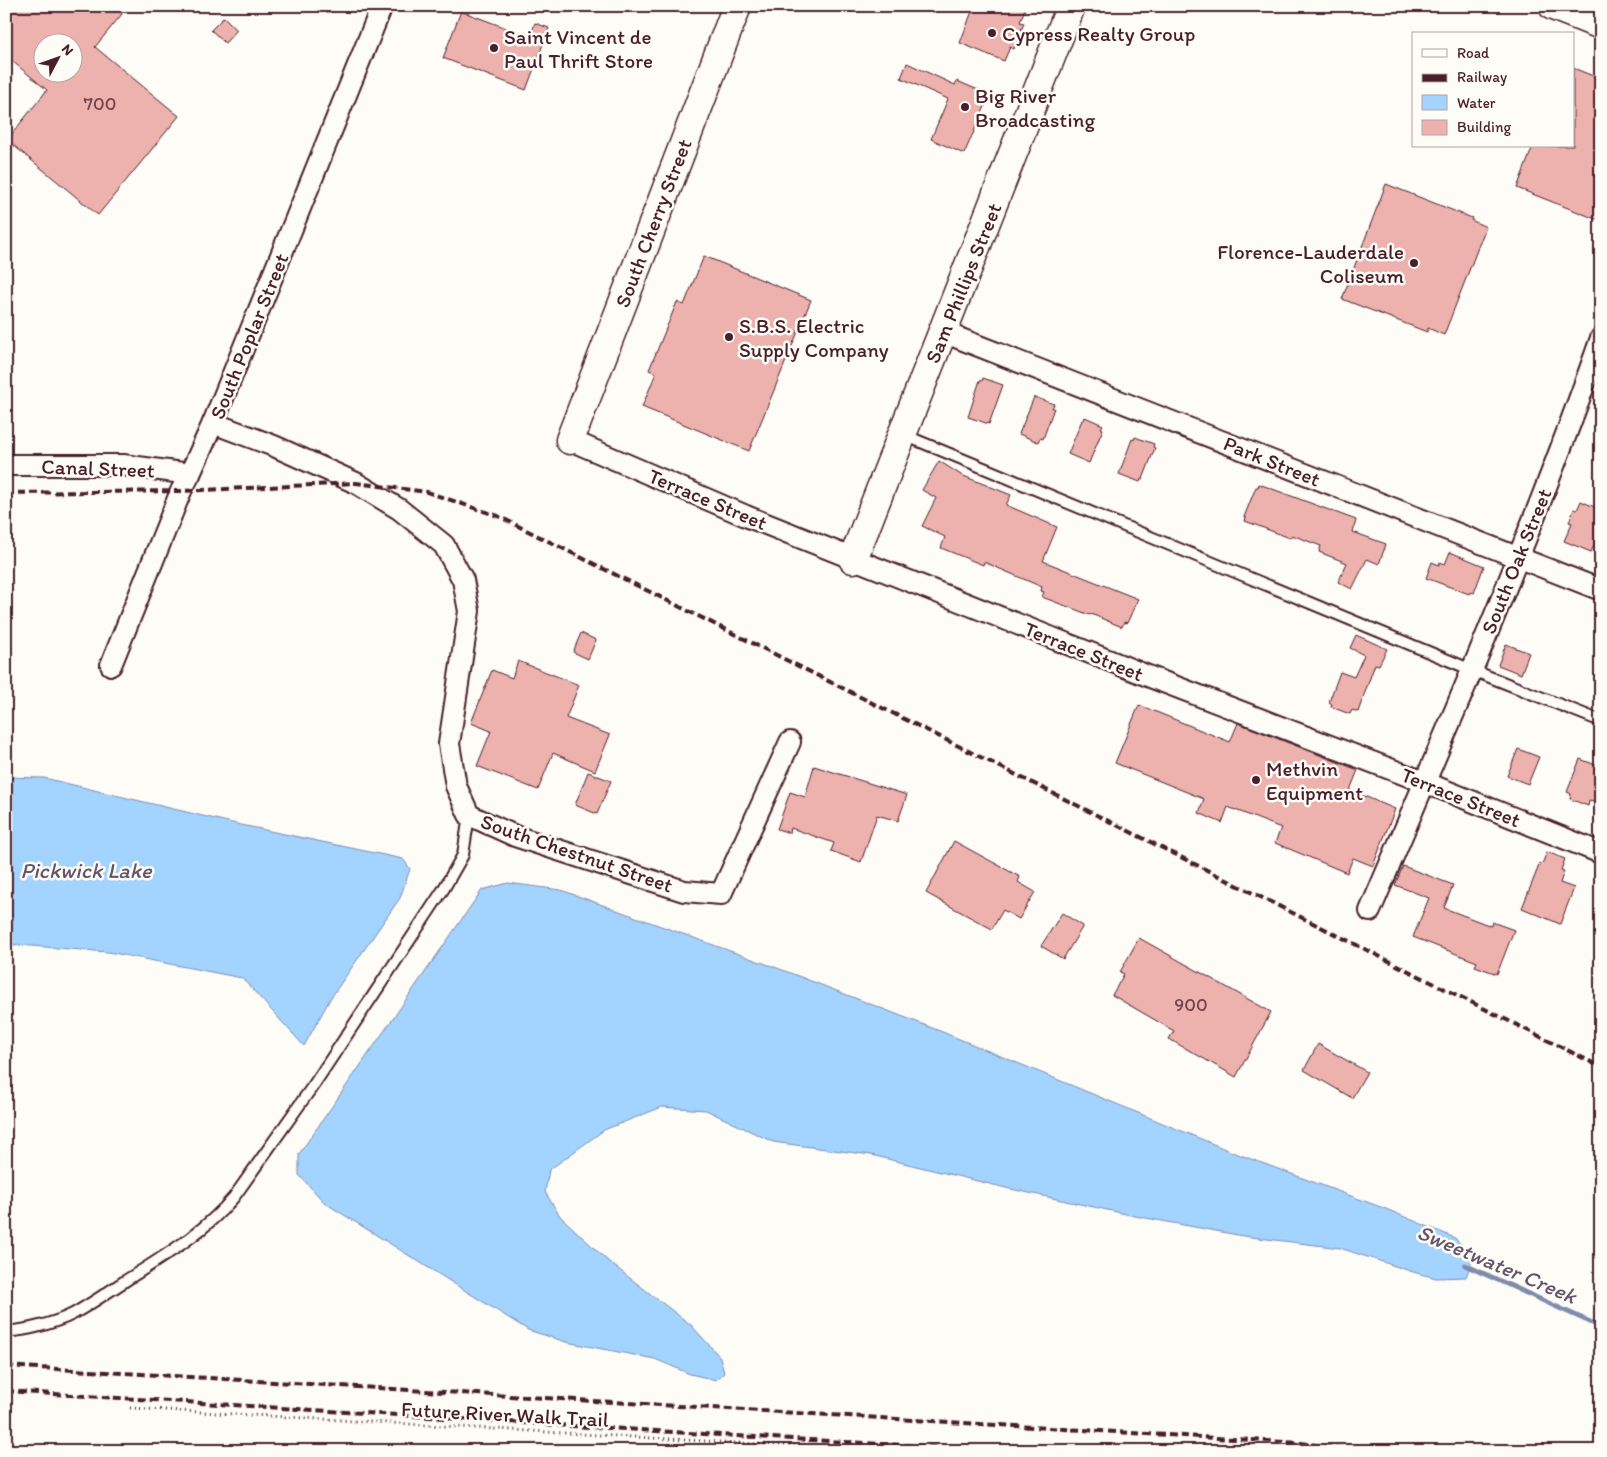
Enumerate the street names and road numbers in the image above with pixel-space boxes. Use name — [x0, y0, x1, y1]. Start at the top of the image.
street label: South Cherry Street — [609, 135, 697, 311]
street label: Sam Phillips Street — [919, 199, 1007, 367]
street label: South Poplar Street — [204, 249, 294, 423]
street label: Park Street — [1220, 430, 1324, 492]
street label: Canal Street — [41, 454, 155, 482]
street label: Terrace Street — [645, 463, 771, 535]
street label: South Oak Street — [1475, 485, 1557, 637]
street label: Terrace Street — [1021, 616, 1147, 686]
street label: Terrace Street — [1398, 762, 1524, 832]
street label: South Chestnut Street — [478, 808, 676, 898]
street label: Future River Walk Trail — [401, 1396, 610, 1432]

